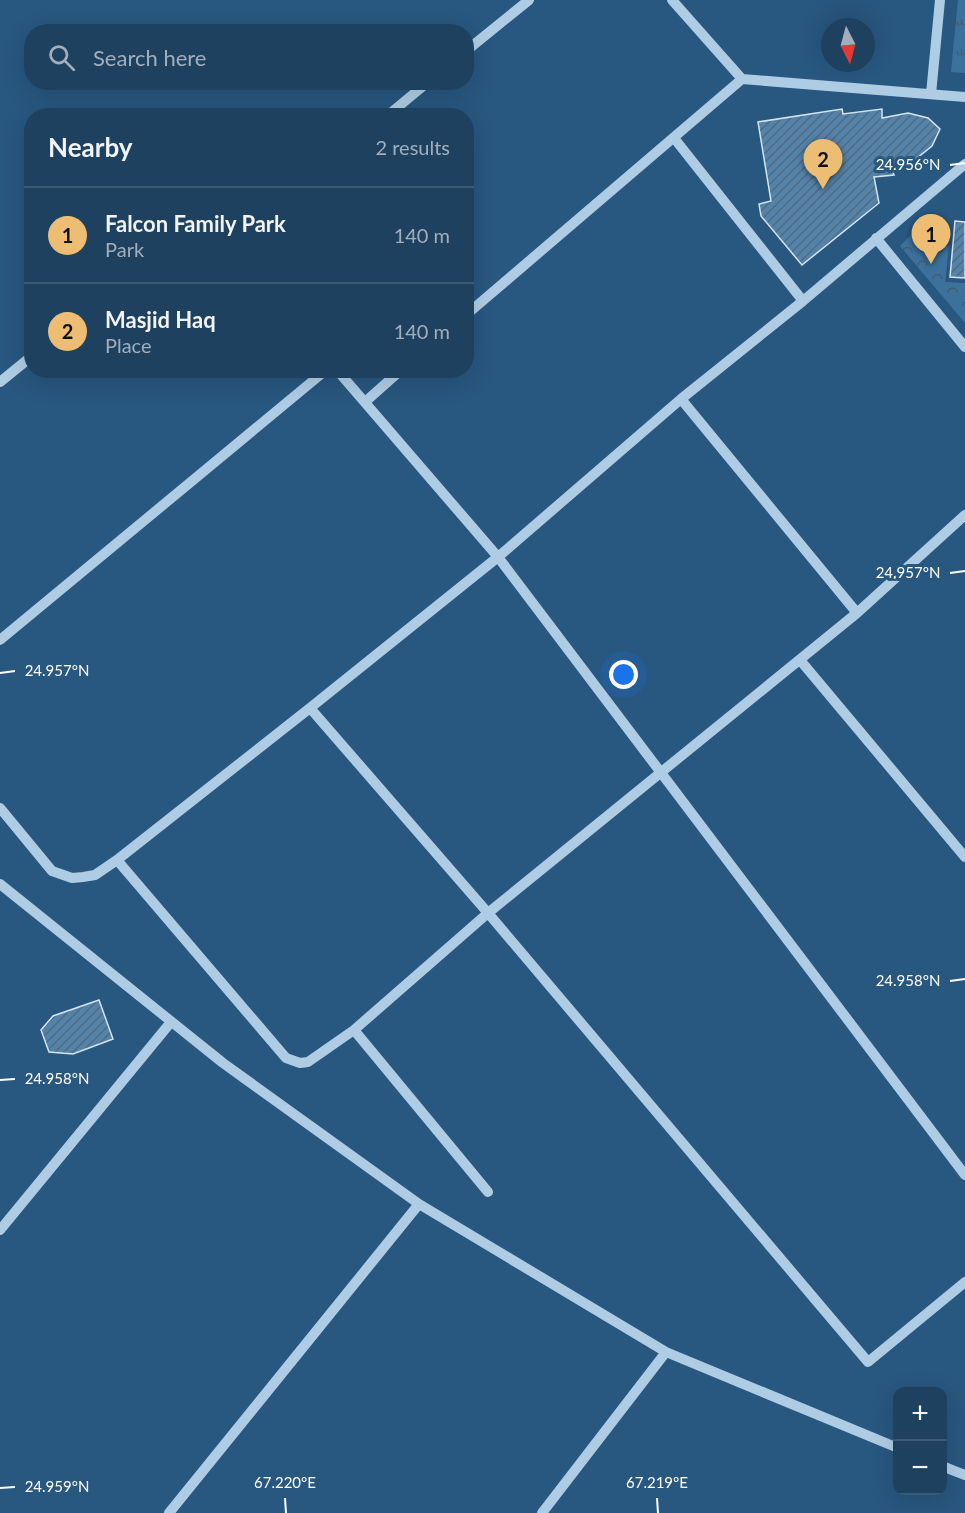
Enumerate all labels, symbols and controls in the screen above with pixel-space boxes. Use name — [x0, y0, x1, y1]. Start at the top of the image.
north arrow — [821, 18, 875, 72]
search box — [24, 24, 474, 90]
icon: search — [45, 41, 78, 74]
text: Search here — [93, 44, 206, 71]
text: Nearby — [48, 131, 133, 163]
text: 2 results — [375, 135, 450, 159]
pin: 2 — [804, 140, 842, 189]
text: 24.956°N — [876, 155, 940, 173]
text: Falcon Family Park — [105, 210, 286, 237]
pin: 1 — [912, 214, 950, 264]
text: 1 — [62, 223, 73, 247]
text: 140 m — [394, 223, 450, 247]
text: Park — [105, 237, 144, 261]
text: Masjid Haq — [105, 306, 216, 333]
text: 2 — [62, 319, 73, 343]
text: 140 m — [394, 319, 450, 343]
text: Place — [105, 333, 152, 357]
text: 24.957°N — [876, 563, 940, 581]
your location — [609, 660, 638, 689]
text: 24.957°N — [25, 661, 89, 679]
text: 24.958°N — [876, 971, 940, 989]
text: 24.958°N — [25, 1069, 89, 1087]
map controls — [893, 1387, 947, 1495]
button: + — [893, 1387, 947, 1441]
button: − — [893, 1441, 947, 1495]
text: 67.220°E — [254, 1473, 316, 1491]
text: 67.219°E — [626, 1473, 688, 1491]
text: 24.959°N — [25, 1477, 89, 1495]

